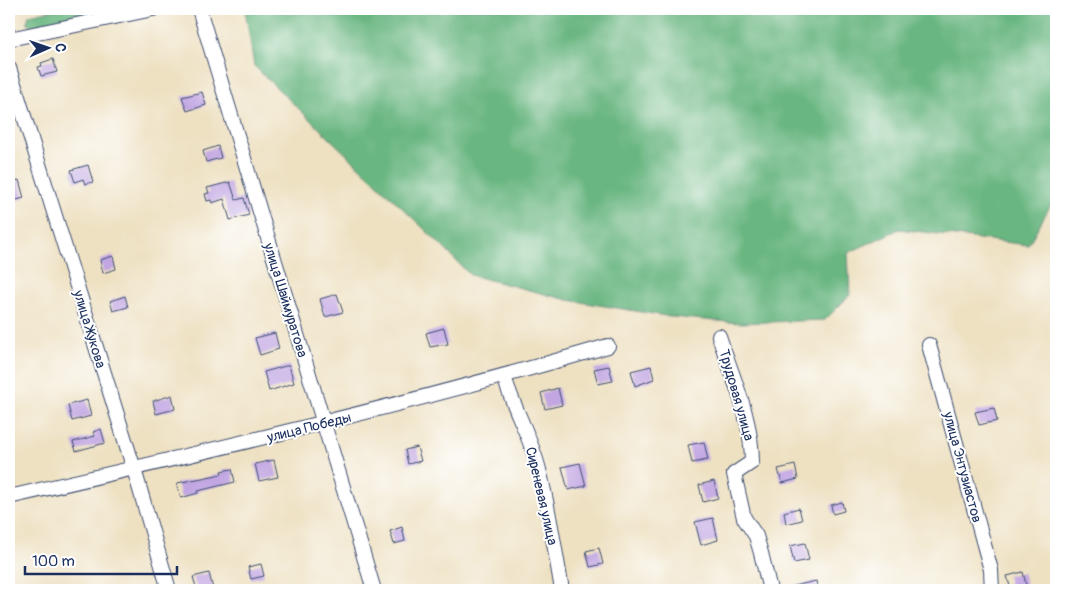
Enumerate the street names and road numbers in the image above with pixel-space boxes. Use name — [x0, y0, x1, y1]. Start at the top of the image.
street label: улица Шаймуратова — [260, 240, 311, 359]
street label: улица Жукова — [69, 287, 109, 370]
street label: Трудовая улица — [715, 348, 758, 443]
street label: улица Победы — [264, 409, 353, 446]
street label: улица Энтузиастов — [939, 409, 986, 525]
street label: Сиреневая улица — [522, 445, 561, 547]

